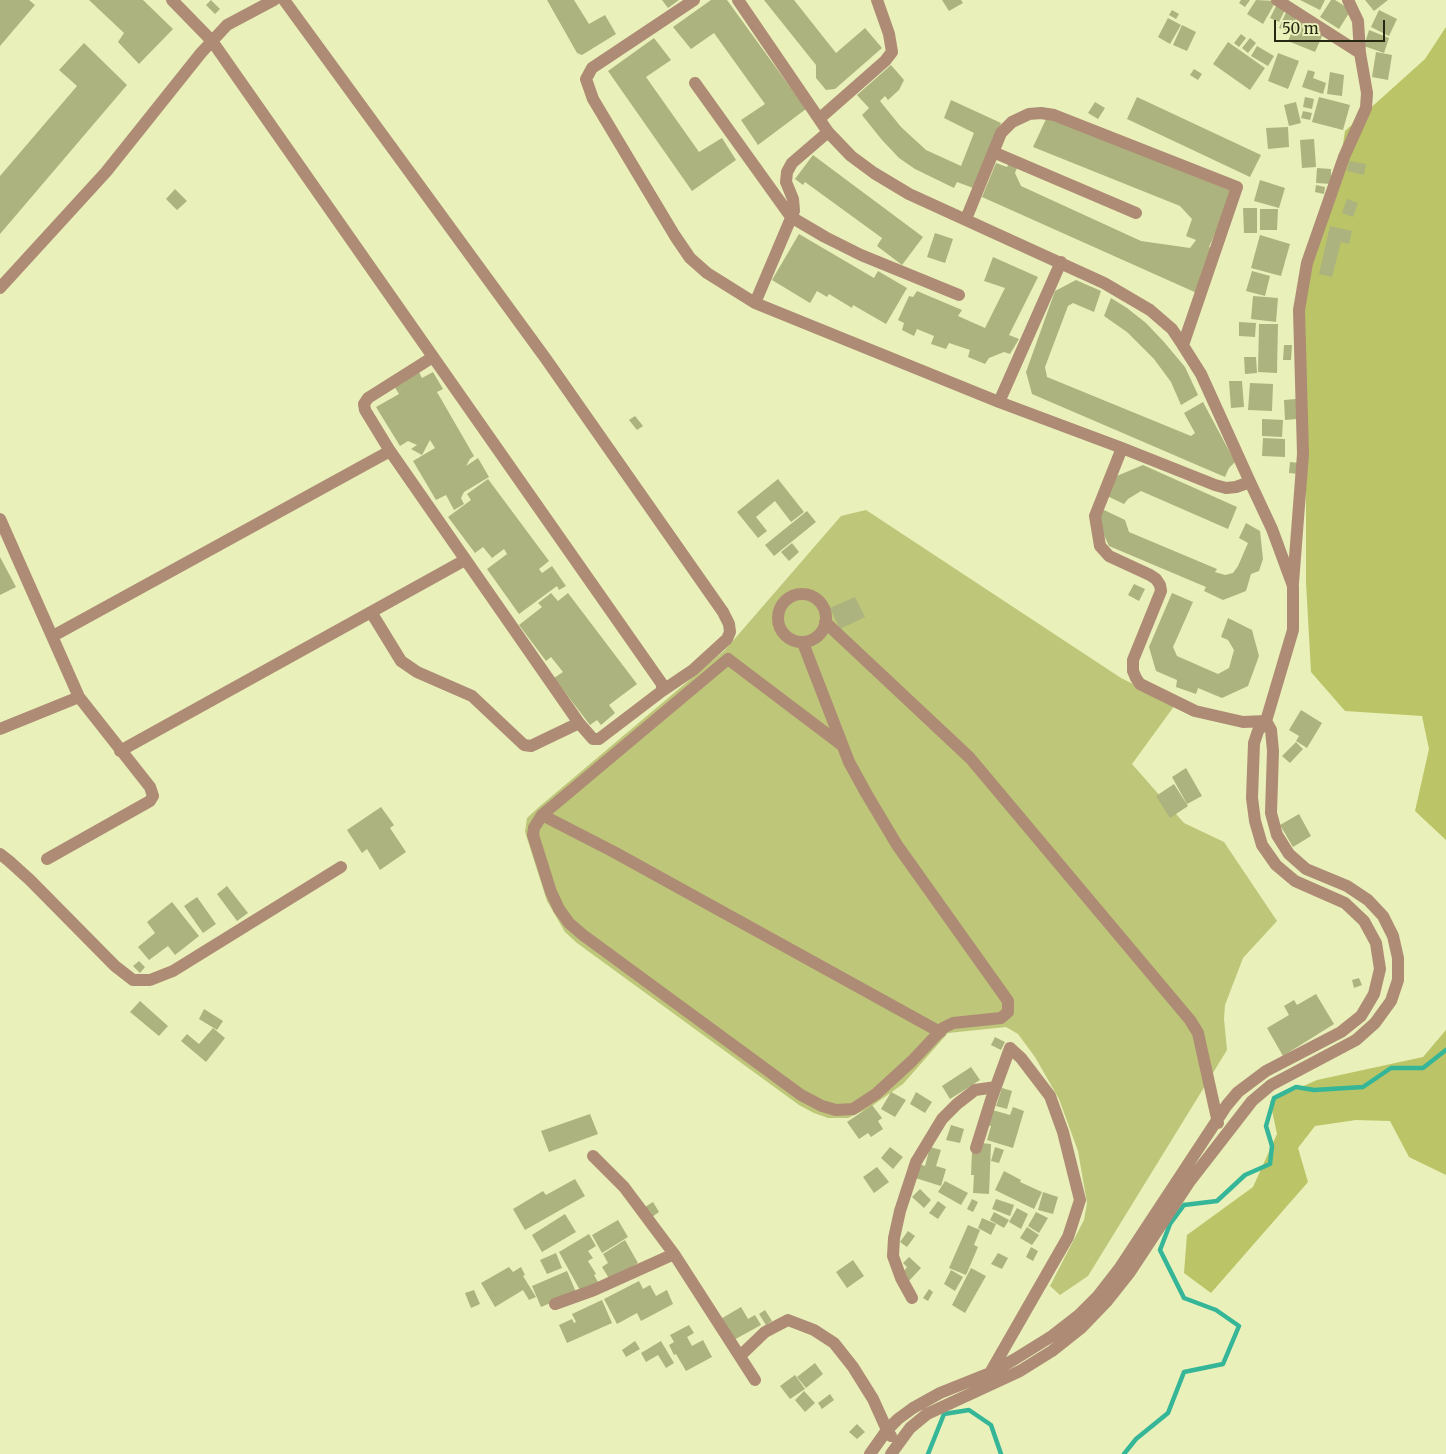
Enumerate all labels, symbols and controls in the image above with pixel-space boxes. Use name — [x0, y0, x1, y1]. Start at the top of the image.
scale bar — [1276, 10, 1387, 42]
text: 50 m — [1282, 19, 1319, 38]

